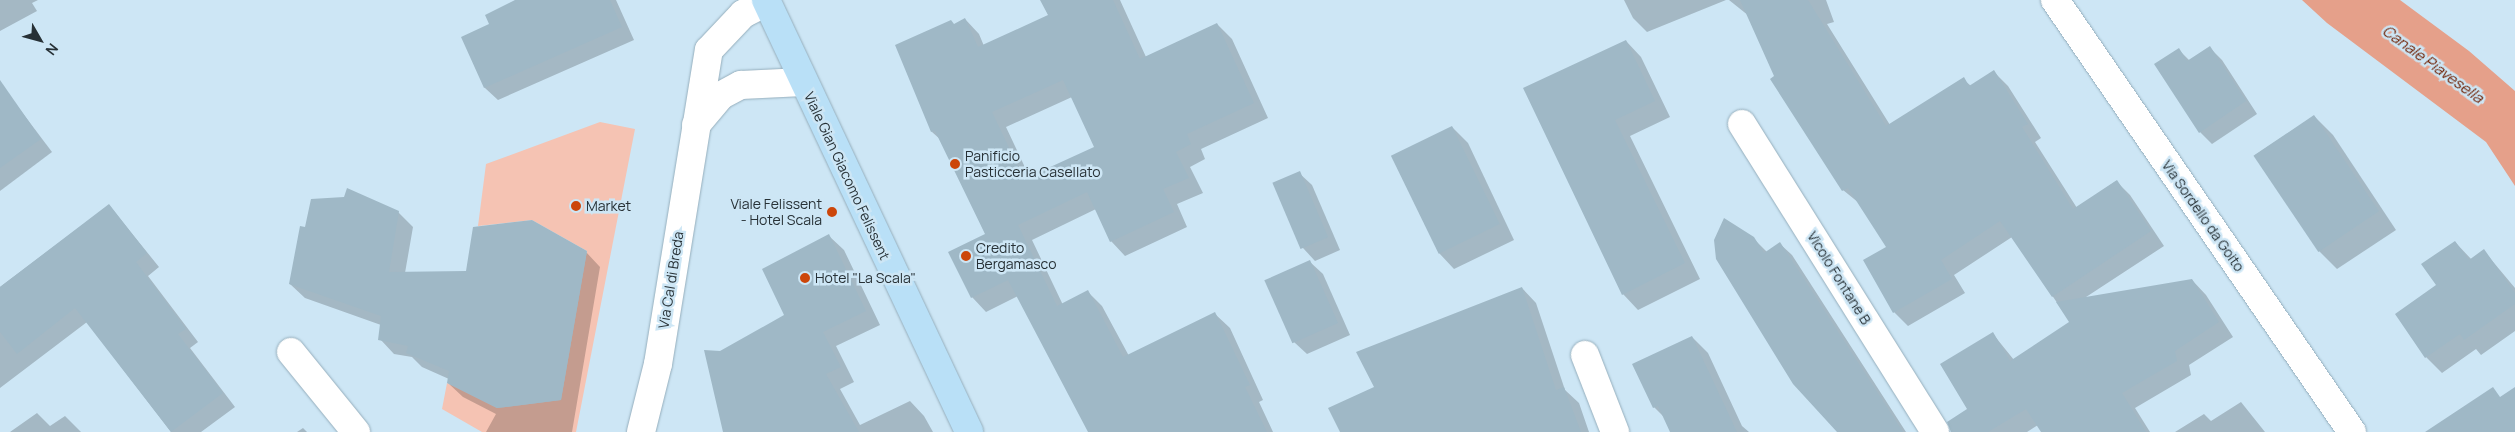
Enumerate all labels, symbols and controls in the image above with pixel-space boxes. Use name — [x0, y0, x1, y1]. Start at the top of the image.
north arrow — [15, 15, 65, 65]
water label: Canale Piavesella — [2379, 21, 2487, 107]
text: N — [42, 40, 63, 59]
street label: Viale Gian Giacomo Felissent — [801, 89, 893, 263]
place label: Panificio Pasticceria Casellato — [965, 148, 1101, 180]
street label: Via Sordello da Goito — [2158, 157, 2248, 275]
marker: Panificio Pasticceria Casellato — [949, 158, 961, 170]
place label: Viale Felissent - Hotel Scala — [730, 196, 822, 228]
place label: Market — [586, 198, 631, 214]
marker: Market — [570, 200, 582, 212]
marker: Viale Felissent - Hotel Scala — [826, 206, 838, 218]
street label: Vicolo Fontane B — [1804, 228, 1874, 328]
street label: Via Cal di Breda — [655, 230, 687, 330]
place label: Credito Bergamasco — [976, 240, 1056, 272]
marker: Credito Bergamasco — [960, 250, 972, 262]
place label: Hotel "La Scala" — [815, 270, 916, 286]
marker: Hotel "La Scala" — [799, 272, 811, 284]

